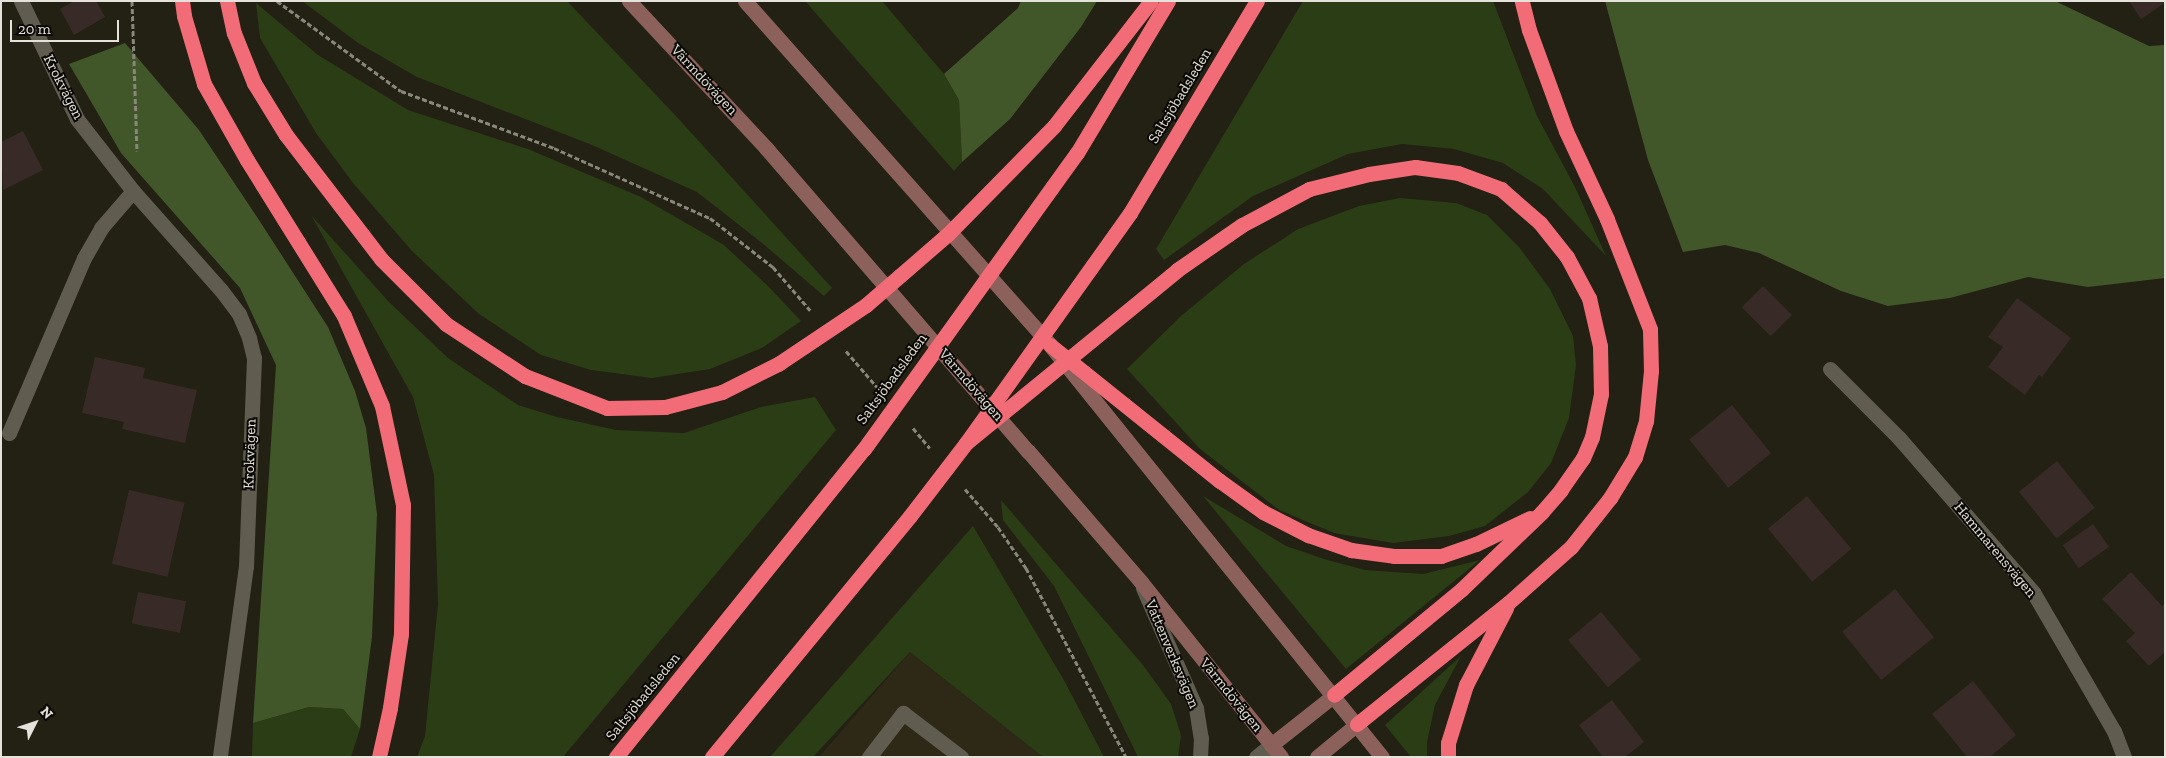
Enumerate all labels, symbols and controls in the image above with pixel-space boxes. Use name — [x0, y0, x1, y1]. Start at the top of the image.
scale bar — [12, 10, 121, 42]
text: 20 m — [18, 20, 51, 38]
street label: Värmdövägen — [667, 41, 741, 119]
street label: Saltsjöbadsleden — [1145, 45, 1215, 147]
street label: Krokvägen — [39, 52, 87, 122]
street label: Saltsjöbadsleden — [853, 330, 931, 428]
street label: Värmdövägen — [935, 345, 1007, 425]
street label: Krokvägen — [240, 419, 260, 489]
street label: Hammarensvägen — [1950, 499, 2040, 601]
street label: Vattenverksvägen — [1141, 597, 1203, 711]
street label: Saltsjöbadsleden — [602, 649, 684, 745]
street label: Värmdövägen — [1196, 654, 1266, 736]
north arrow — [10, 698, 60, 748]
text: N — [37, 703, 57, 722]

